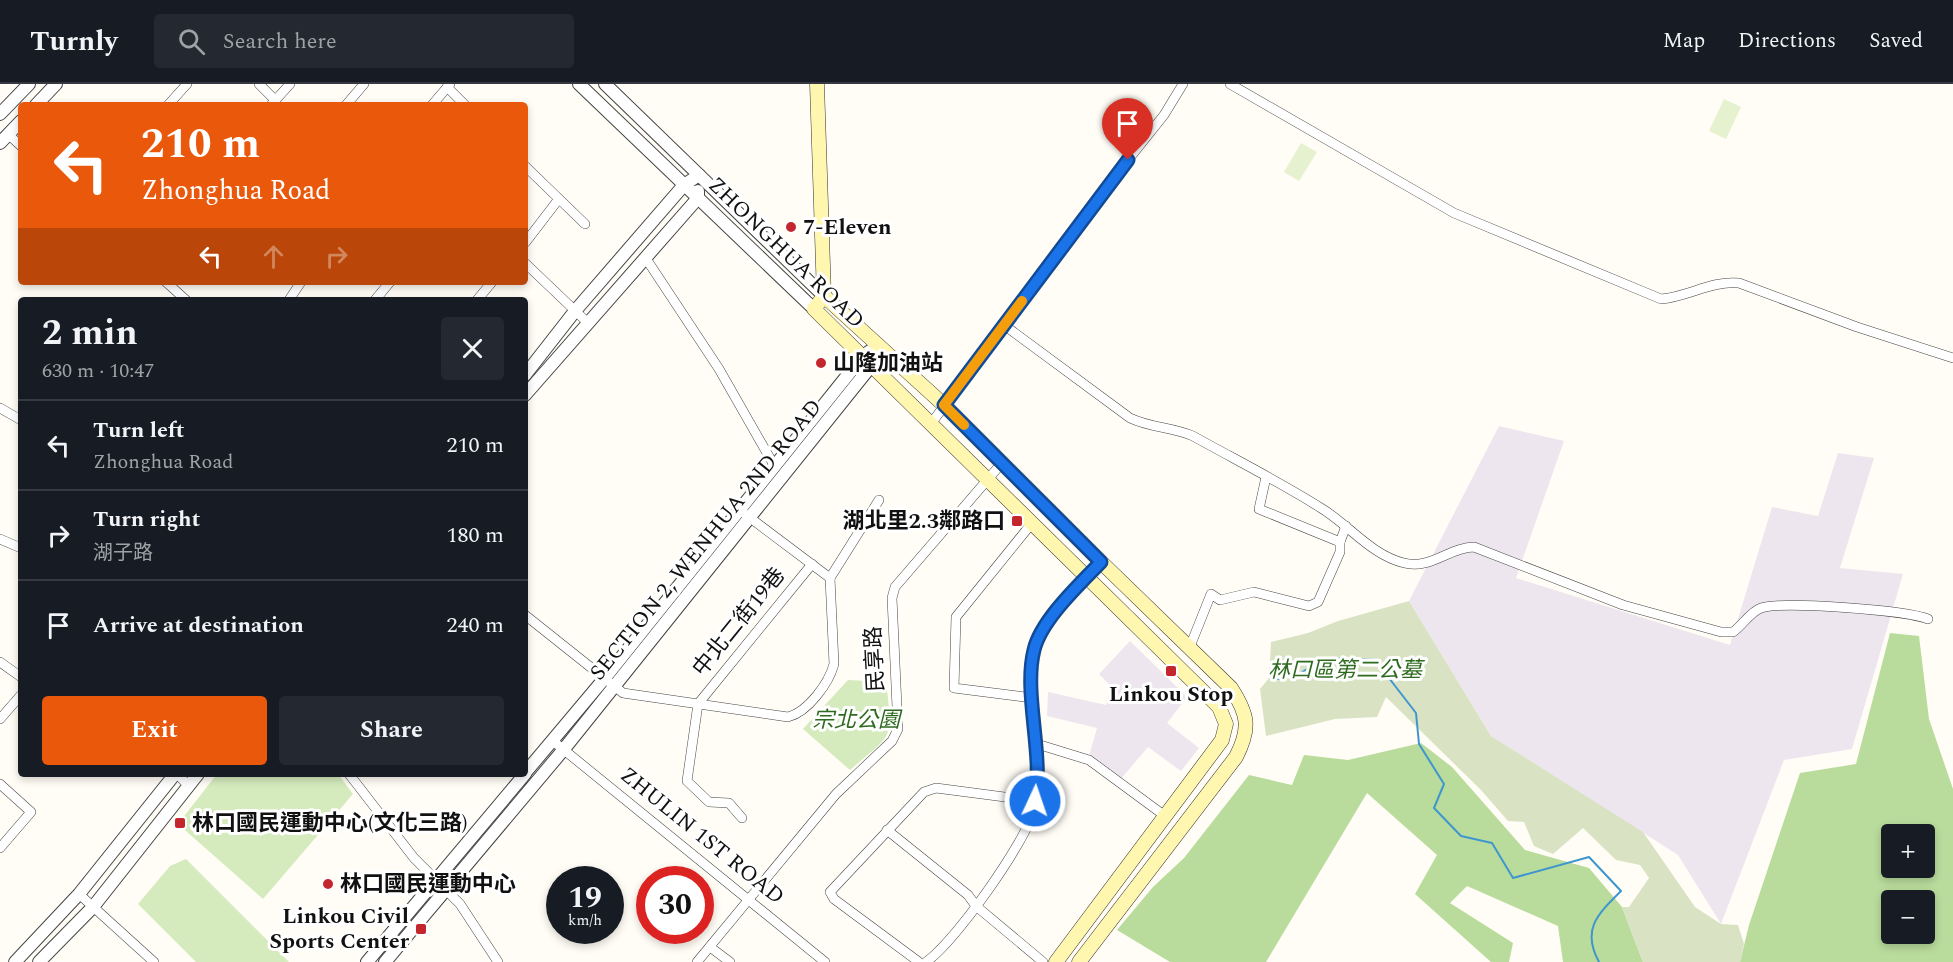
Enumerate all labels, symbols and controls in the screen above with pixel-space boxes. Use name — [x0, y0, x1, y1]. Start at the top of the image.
search box — [154, 14, 574, 68]
text: Turnly — [30, 20, 118, 63]
icon: search — [175, 25, 208, 58]
text: Search here — [223, 25, 337, 58]
text: Map — [1663, 25, 1705, 57]
text: Directions — [1738, 25, 1836, 57]
text: Saved — [1869, 25, 1923, 57]
pin — [1102, 98, 1153, 160]
icon: arrive — [1111, 107, 1144, 140]
text: 210 m — [141, 113, 260, 176]
icon: left — [42, 126, 120, 204]
text: Zhonghua Road — [141, 170, 330, 212]
street label: ZHONGHUA ROAD — [700, 170, 872, 336]
place label: 7-Eleven — [803, 211, 892, 244]
marker: 7-Eleven — [784, 220, 798, 234]
icon: left — [194, 240, 227, 273]
icon: ahead — [257, 240, 290, 273]
icon: right — [320, 240, 353, 273]
text: 2 min — [42, 306, 138, 361]
button: close — [441, 317, 504, 380]
place label: 山隆加油站 — [833, 347, 943, 380]
text: 630 m · 10:47 — [42, 356, 154, 386]
marker: 山隆加油站 — [814, 356, 828, 370]
street label: SECTION 2, WENHUA 2ND ROAD — [582, 392, 830, 688]
text: Turn left — [93, 414, 185, 447]
icon: left — [42, 429, 75, 462]
text: 210 m — [447, 429, 504, 462]
text: Zhonghua Road — [93, 447, 233, 477]
text: Turn right — [93, 503, 200, 536]
place label: 湖北里2.3鄰路口 — [842, 505, 1005, 538]
marker: 湖北里2.3鄰路口 — [1010, 514, 1024, 528]
icon: right — [42, 519, 75, 552]
text: 180 m — [447, 519, 504, 552]
text: 湖子路 — [93, 538, 153, 568]
street label: 中北二街19巷 — [685, 560, 793, 684]
icon: arrive — [42, 609, 75, 642]
text: Arrive at destination — [93, 609, 304, 642]
text: 240 m — [447, 609, 504, 642]
street label: 民享路 — [857, 625, 893, 693]
park label: 林口區第二公墓 — [1268, 654, 1425, 687]
marker: Linkou Stop — [1164, 664, 1178, 678]
place label: Linkou Stop — [1109, 678, 1233, 711]
button: Exit — [42, 696, 267, 765]
button: Share — [279, 696, 504, 765]
park label: 宗北公園 — [812, 704, 903, 737]
street label: ZHULIN 1ST ROAD — [613, 759, 791, 913]
position arrow — [1003, 769, 1067, 833]
place label: 林口國民運動中心(文化三路) — [192, 807, 468, 840]
marker: 林口國民運動中心(文化三路) — [173, 816, 187, 830]
map controls — [1881, 824, 1935, 944]
button: + — [1881, 824, 1935, 878]
speed limit sign: 30 — [636, 866, 714, 944]
place label: 林口國民運動中心 — [340, 868, 516, 901]
text: 19 — [568, 875, 602, 921]
marker: 林口國民運動中心 — [321, 877, 335, 891]
button: − — [1881, 890, 1935, 944]
place label: Linkou Civil Sports Center — [269, 900, 410, 958]
text: km/h — [568, 909, 602, 932]
marker: Linkou Civil Sports Center — [414, 922, 428, 936]

